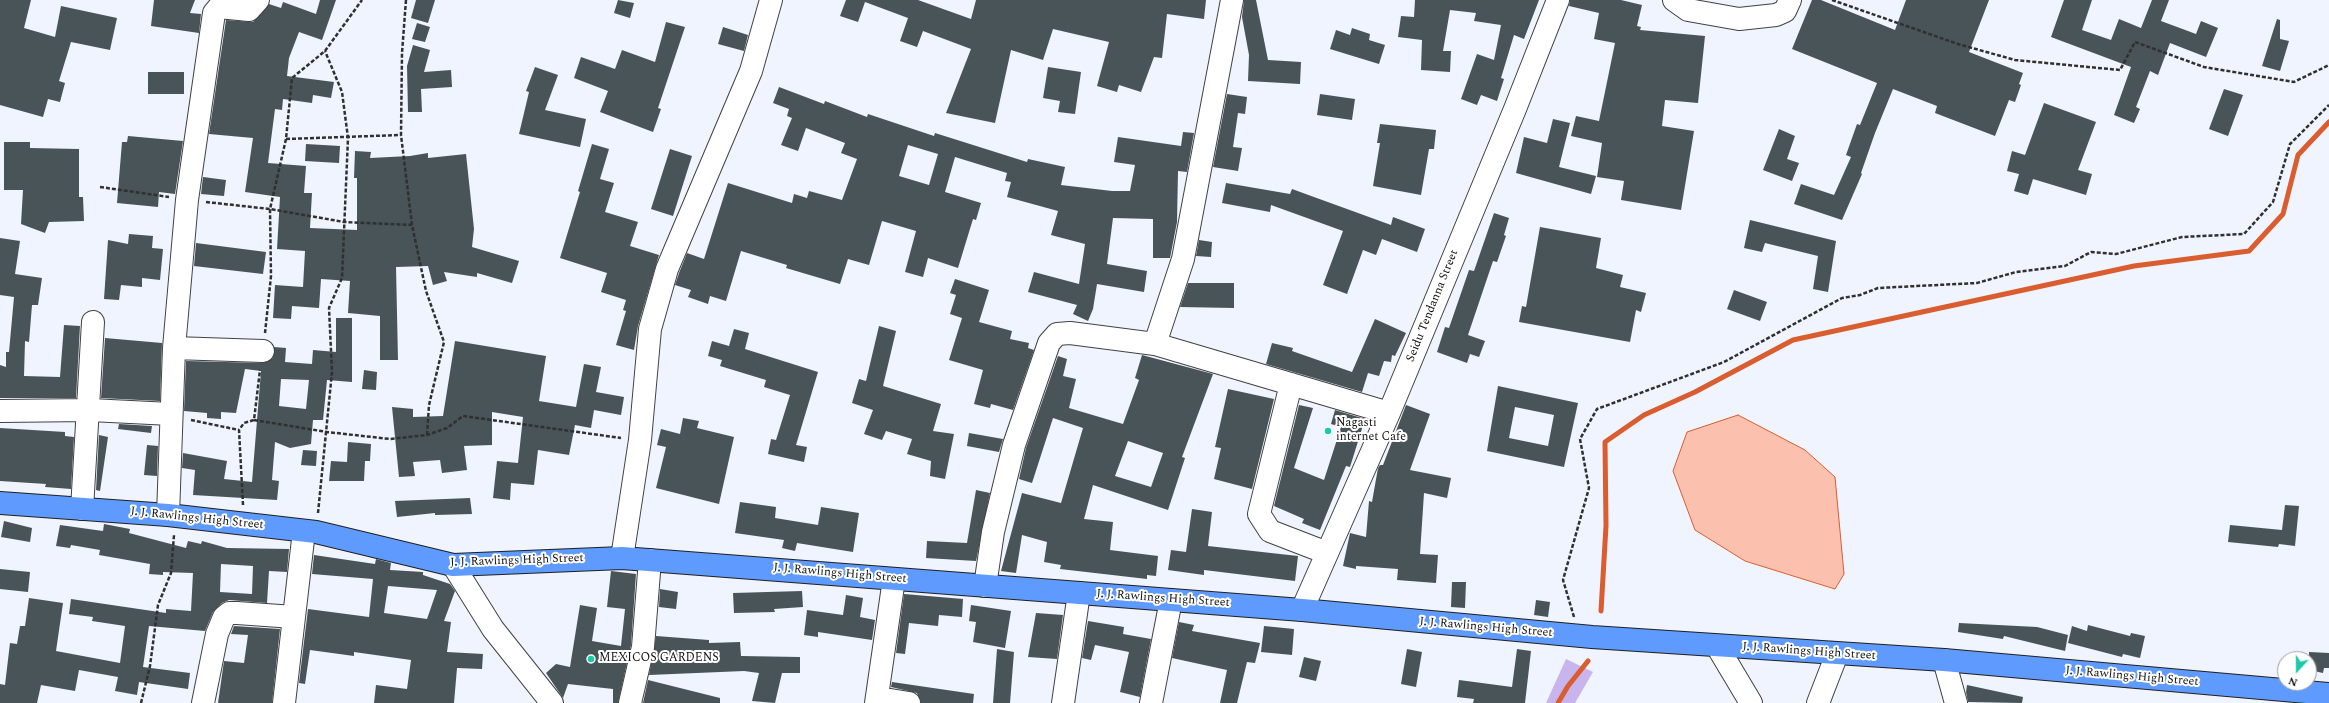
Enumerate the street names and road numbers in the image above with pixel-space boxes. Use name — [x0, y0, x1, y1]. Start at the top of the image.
street label: Seidu Tendanna Street — [1404, 248, 1462, 364]
street label: J. J. Rawlings High Street — [130, 505, 264, 533]
street label: J. J. Rawlings High Street — [450, 551, 584, 571]
street label: J. J. Rawlings High Street — [773, 561, 907, 587]
street label: J. J. Rawlings High Street — [1096, 587, 1230, 611]
street label: J. J. Rawlings High Street — [1419, 615, 1553, 641]
street label: J. J. Rawlings High Street — [1742, 640, 1876, 664]
street label: J. J. Rawlings High Street — [2065, 664, 2199, 690]

